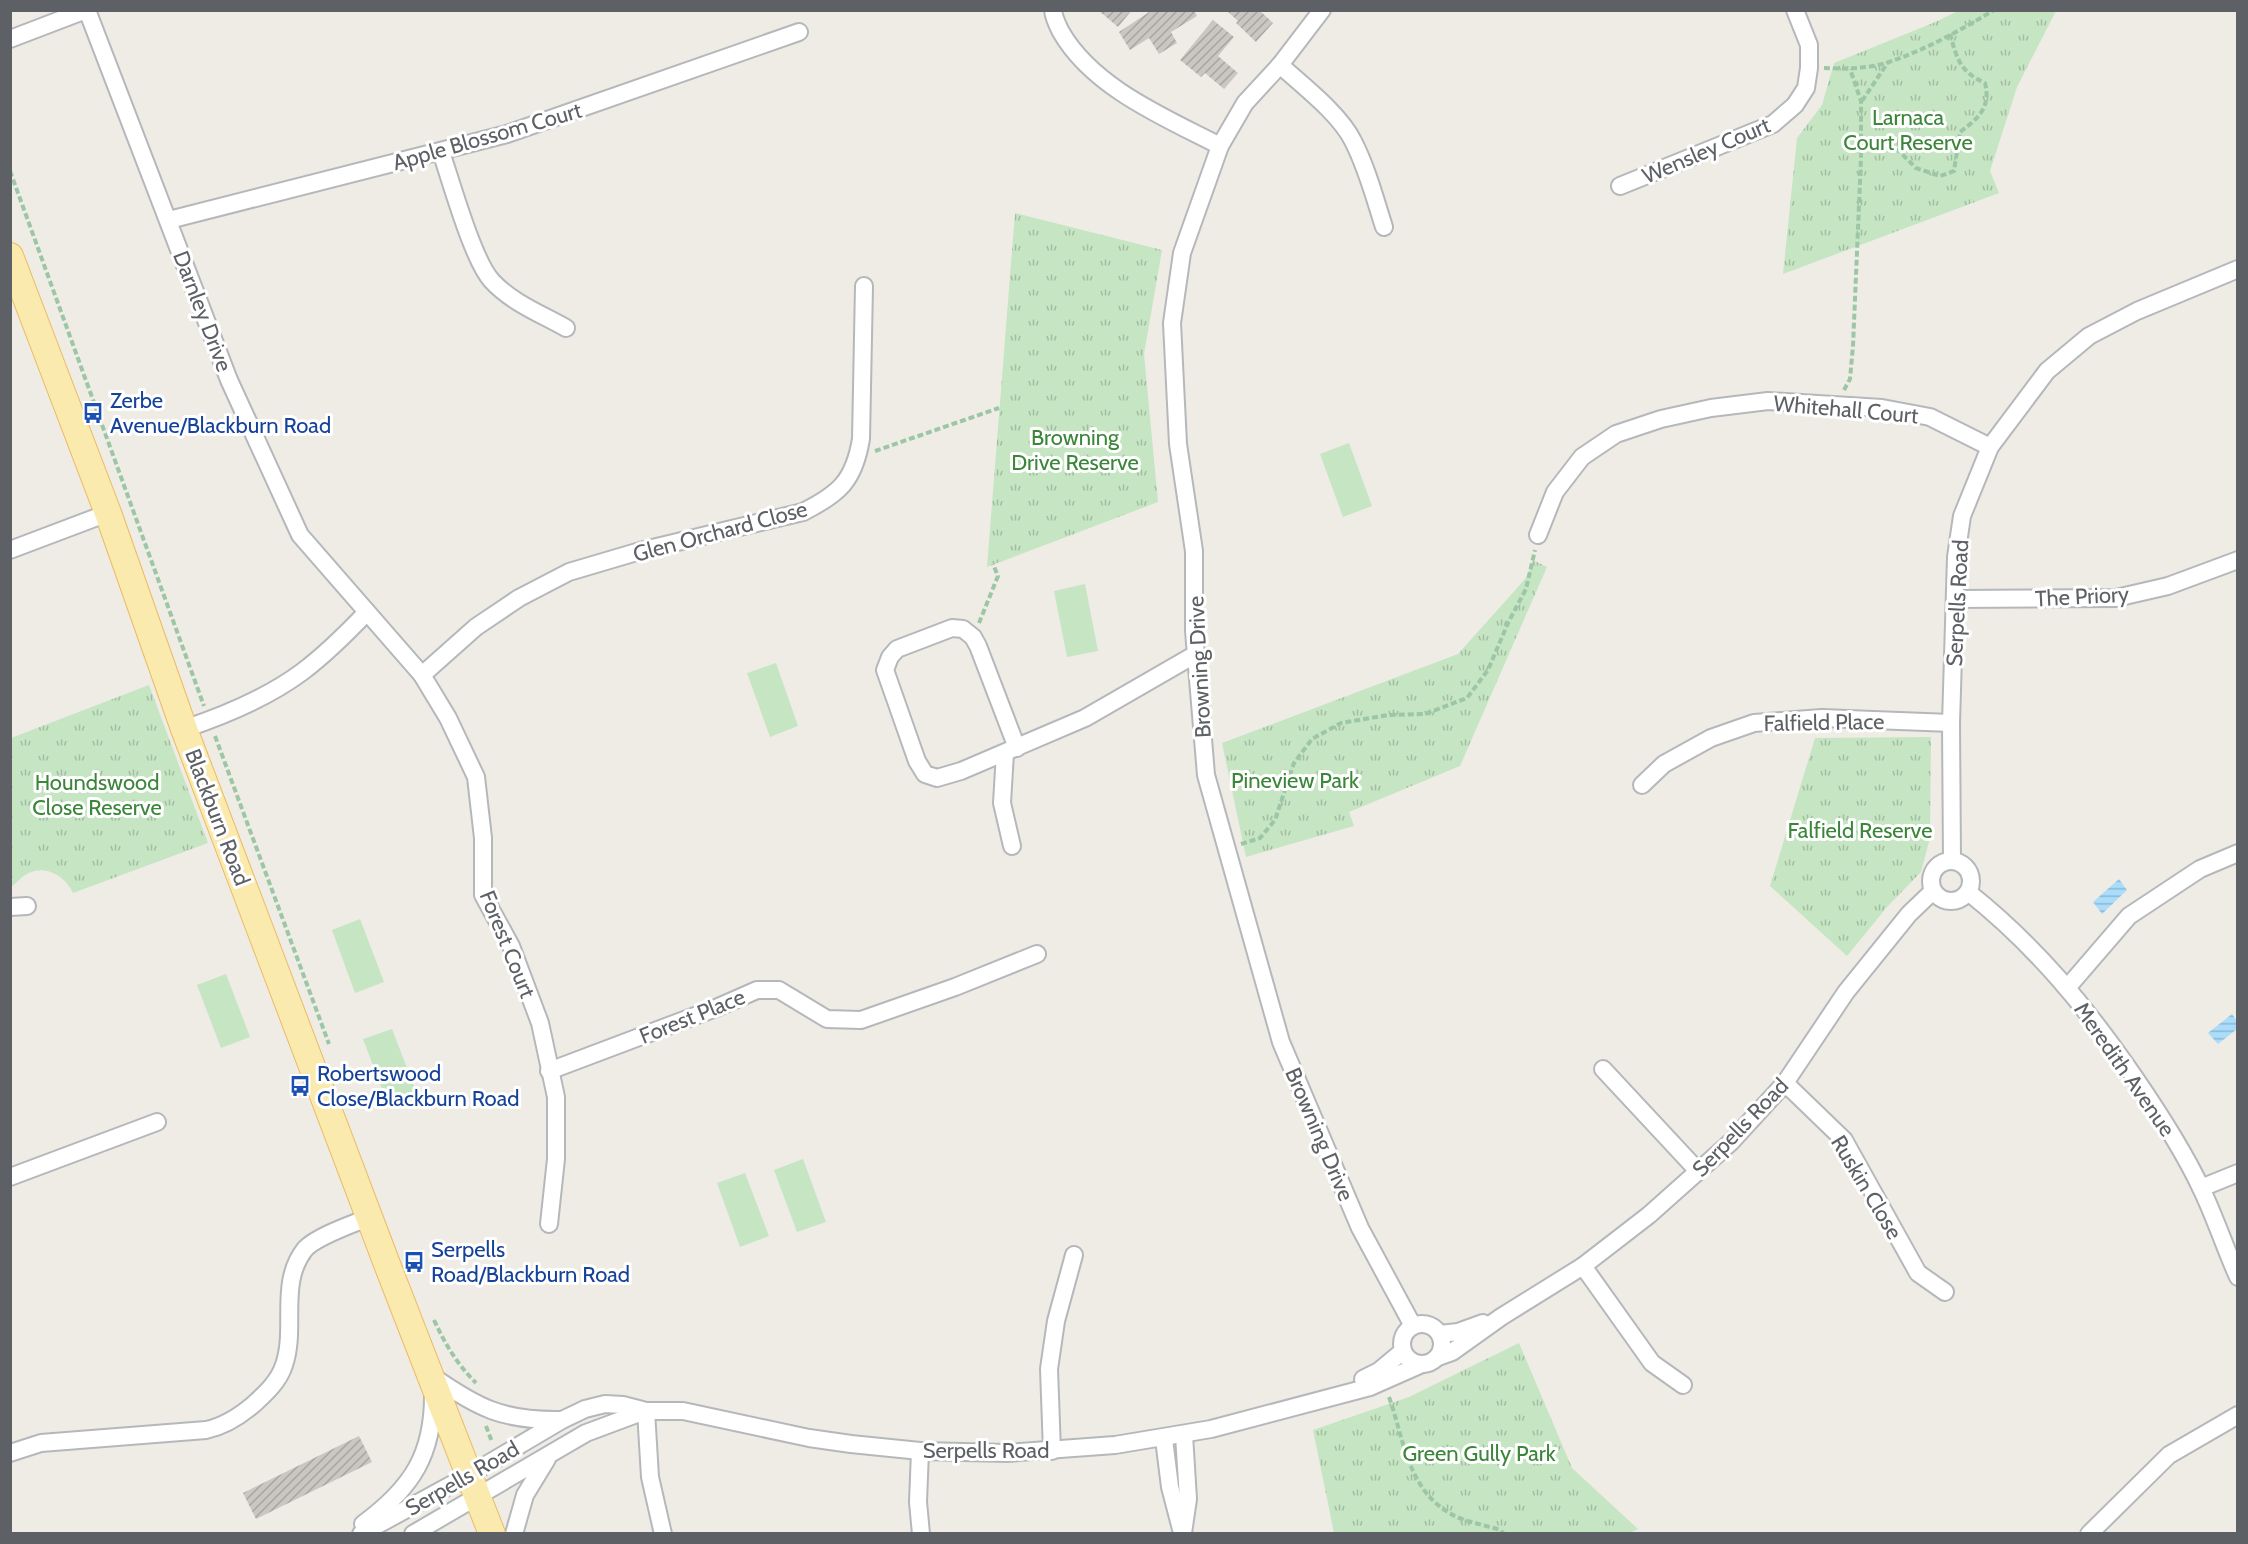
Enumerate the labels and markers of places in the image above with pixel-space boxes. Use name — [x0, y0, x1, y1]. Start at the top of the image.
place label: Zerbe Avenue/Blackburn Road — [110, 387, 331, 439]
bus stop icon: Zerbe Avenue/Blackburn Road — [81, 401, 105, 425]
place label: Robertswood Close/Blackburn Road — [317, 1060, 519, 1112]
bus stop icon: Robertswood Close/Blackburn Road — [288, 1074, 312, 1098]
place label: Serpells Road/Blackburn Road — [431, 1236, 630, 1288]
bus stop icon: Serpells Road/Blackburn Road — [402, 1250, 426, 1274]

